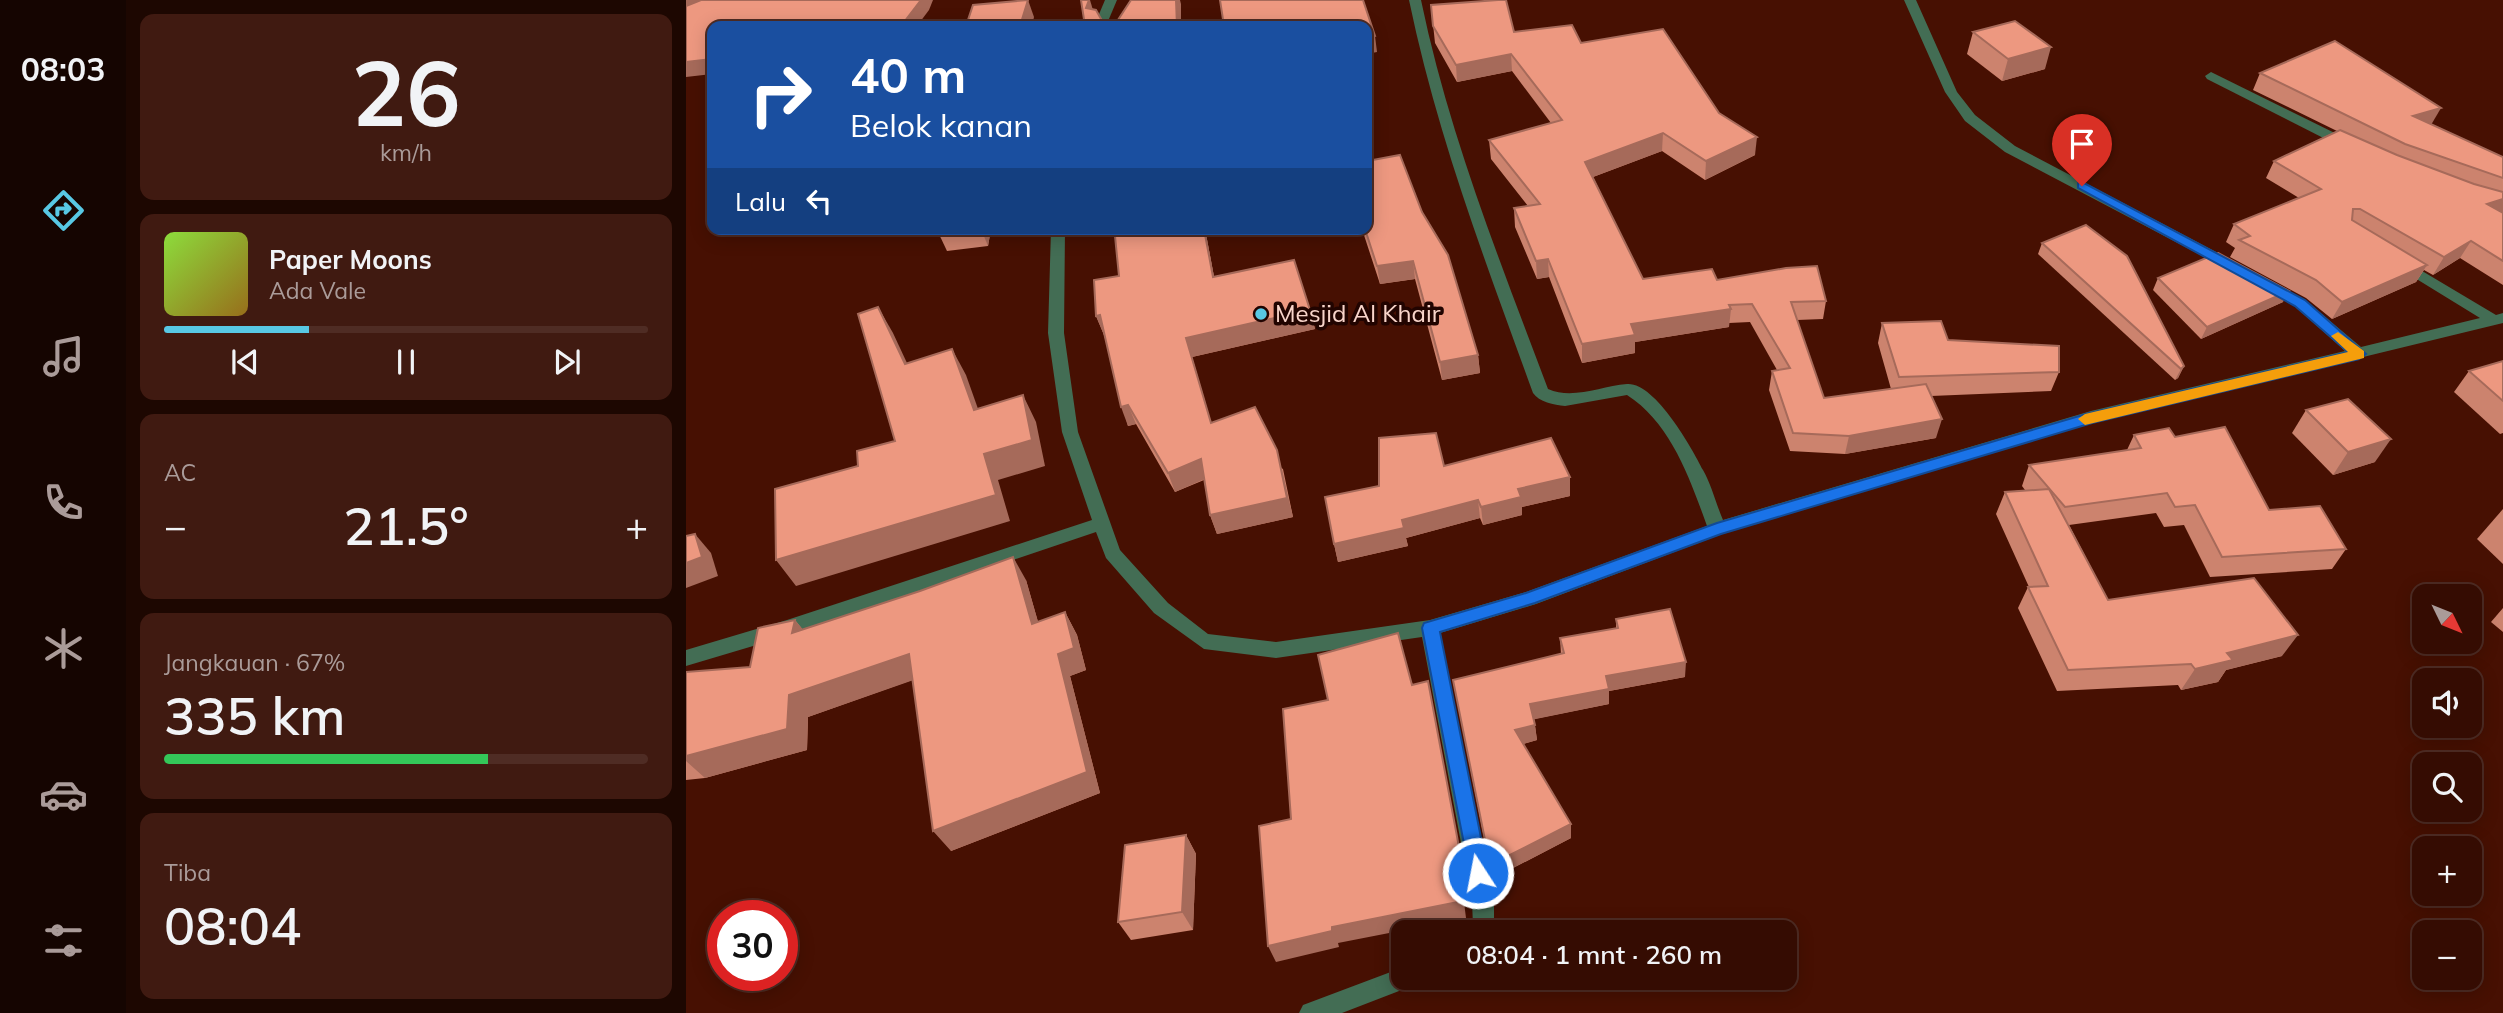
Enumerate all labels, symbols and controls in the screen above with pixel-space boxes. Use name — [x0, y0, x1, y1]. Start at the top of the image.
text: 26 — [351, 35, 461, 149]
text: 40 m — [850, 44, 966, 105]
text: 08:03 — [21, 49, 105, 89]
icon: right — [735, 49, 826, 140]
text: Belok kanan — [850, 105, 1032, 145]
pin — [2052, 114, 2112, 186]
icon: arrive — [2063, 125, 2101, 163]
text: km/h — [380, 138, 432, 167]
icon: left — [800, 182, 838, 220]
text: Lalu — [735, 185, 786, 218]
icon: directions — [39, 186, 88, 235]
text: Paper Moons — [269, 243, 432, 276]
text: Ada Vale — [269, 276, 366, 305]
place label: Mesjid Al Khair — [1275, 298, 1441, 328]
marker: Mesjid Al Khair — [1253, 306, 1269, 322]
icon: music — [39, 332, 88, 381]
icon: previous — [226, 343, 264, 381]
icon: pause — [387, 343, 425, 381]
icon: next — [548, 343, 586, 381]
text: AC — [164, 458, 196, 487]
icon: phone — [39, 478, 88, 527]
text: 21.5° — [343, 493, 469, 558]
text: − — [164, 502, 187, 550]
text: + — [625, 502, 648, 550]
north arrow — [2412, 584, 2482, 654]
map controls — [2412, 584, 2482, 990]
icon: climate — [39, 624, 88, 673]
text: Jangkauan · 67% — [164, 648, 345, 677]
button: sound — [2412, 668, 2482, 738]
text: 335 km — [164, 683, 345, 748]
button: search — [2412, 752, 2482, 822]
icon: car — [39, 770, 88, 819]
position arrow — [1441, 836, 1515, 910]
button: + — [2412, 836, 2482, 906]
text: Tiba — [164, 858, 211, 887]
text: 08:04 — [164, 893, 301, 958]
speed limit sign: 30 — [707, 900, 798, 991]
icon: filters — [39, 916, 88, 965]
button: − — [2412, 920, 2482, 990]
text: 08:04 · 1 mnt · 260 m — [1466, 938, 1722, 971]

